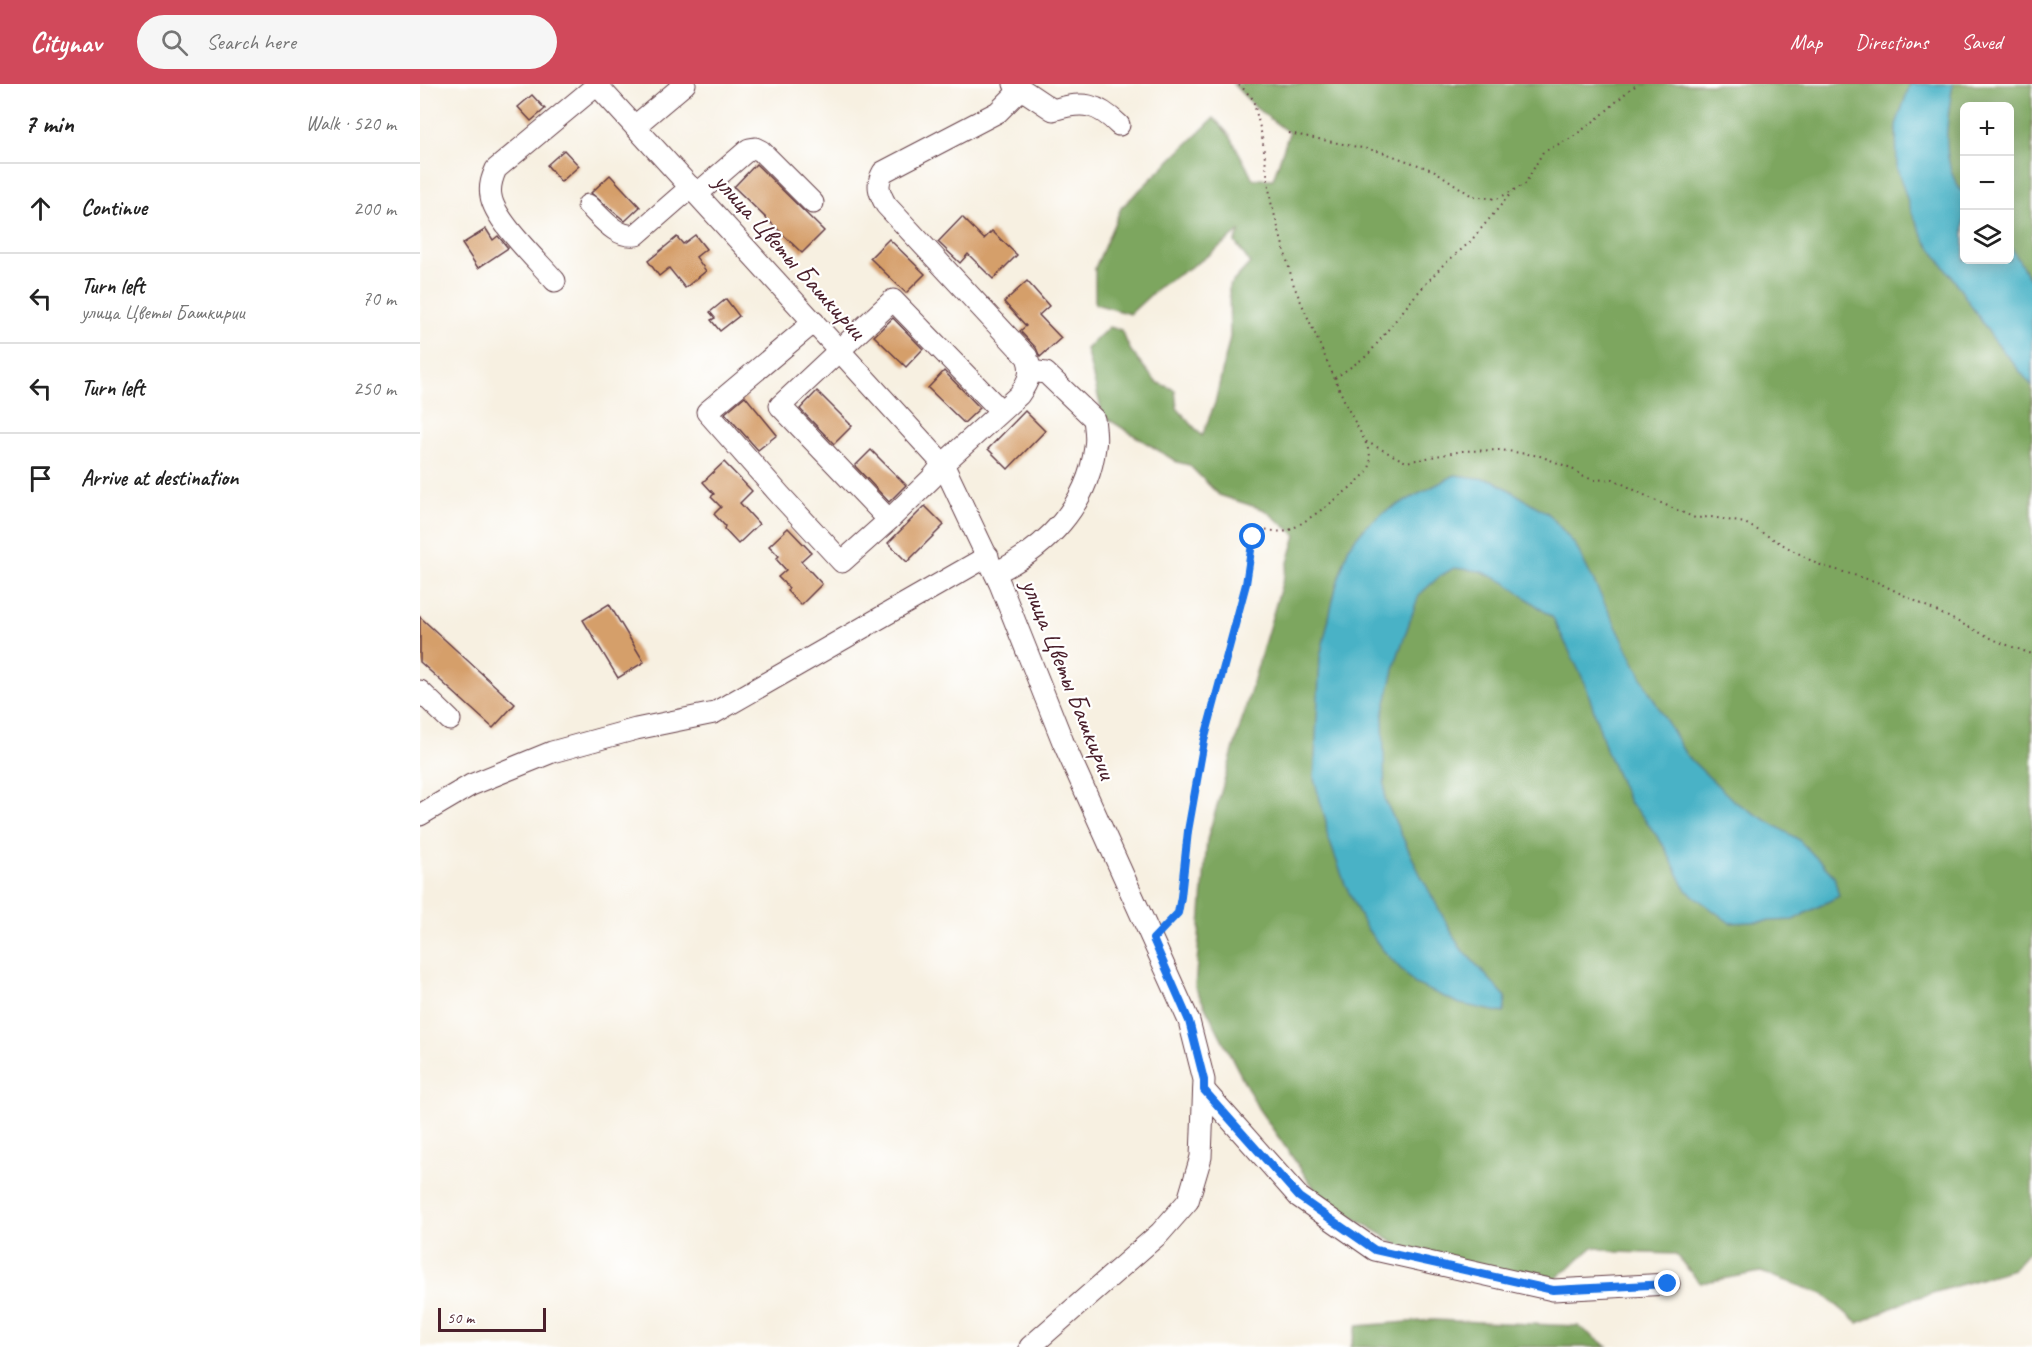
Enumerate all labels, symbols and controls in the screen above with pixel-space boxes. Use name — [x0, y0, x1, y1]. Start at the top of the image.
search box — [137, 15, 557, 69]
text: Citynav — [30, 25, 101, 60]
icon: search — [158, 26, 191, 59]
text: Search here — [206, 28, 296, 56]
text: Map — [1790, 29, 1822, 55]
text: Directions — [1855, 29, 1928, 55]
text: Saved — [1961, 29, 2002, 55]
map controls — [1960, 102, 2014, 264]
button: + — [1960, 102, 2014, 156]
text: 7 min — [24, 107, 74, 140]
text: Walk · 520 m — [306, 111, 396, 136]
button: − — [1960, 156, 2014, 210]
street label: улица Цветы Башкирии — [705, 164, 874, 347]
icon: ahead — [24, 192, 57, 225]
text: Continue — [81, 194, 147, 222]
text: 200 m — [353, 196, 396, 221]
button: layers — [1960, 210, 2014, 264]
text: Turn left — [81, 272, 145, 300]
icon: left — [24, 282, 57, 315]
text: 70 m — [362, 286, 396, 311]
text: улица Цветы Башкирии — [81, 300, 245, 325]
icon: left — [24, 372, 57, 405]
text: Turn left — [81, 374, 145, 402]
text: 250 m — [353, 376, 396, 401]
icon: arrive — [24, 462, 57, 495]
text: Arrive at destination — [81, 464, 238, 492]
route start — [1239, 523, 1265, 549]
street label: улица Цветы Башкирии — [1013, 572, 1125, 785]
route end — [1654, 1270, 1680, 1296]
scale bar — [438, 1305, 546, 1332]
text: 50 m — [447, 1308, 474, 1328]

